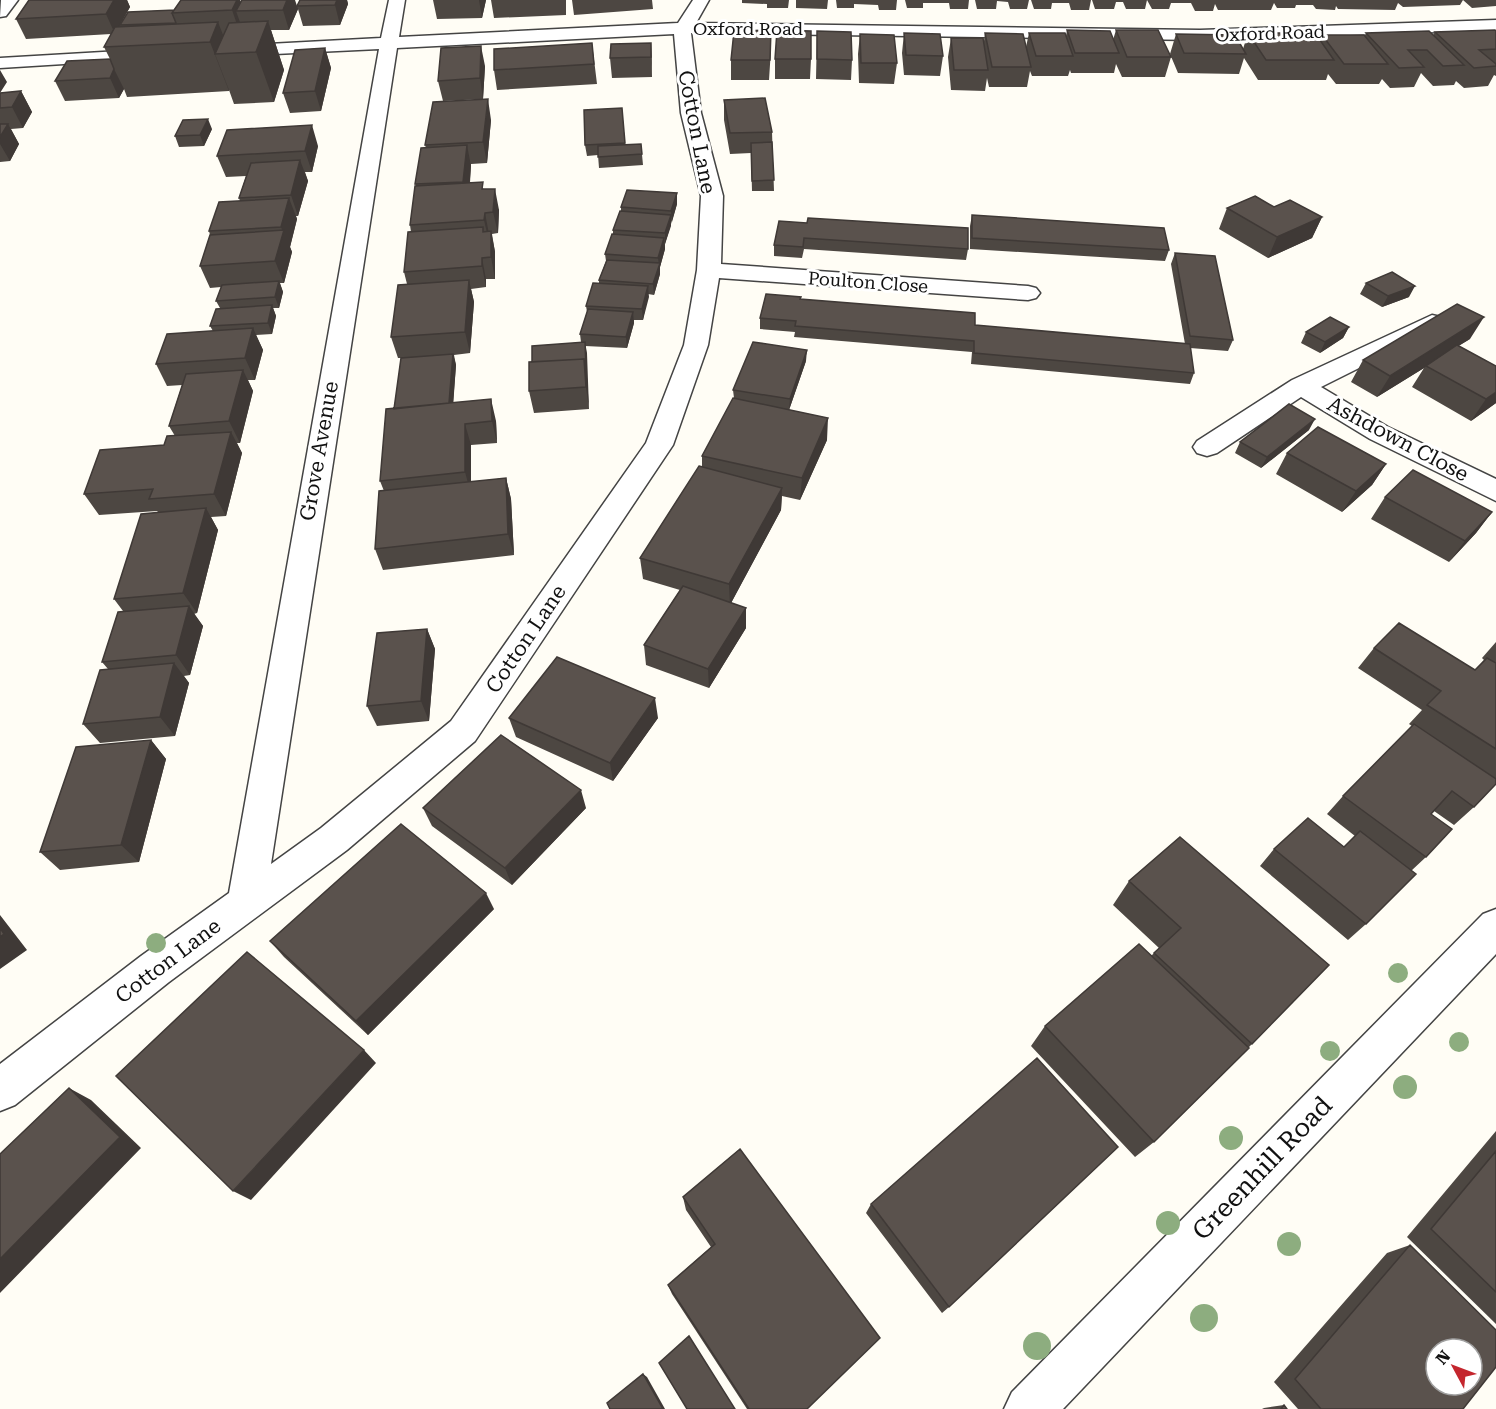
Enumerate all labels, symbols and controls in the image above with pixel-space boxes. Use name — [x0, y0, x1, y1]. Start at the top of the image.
street label: Oxford Road — [693, 18, 804, 39]
street label: Oxford Road — [1215, 21, 1326, 45]
street label: Cotton Lane — [673, 68, 721, 196]
street label: Poulton Close — [807, 267, 929, 297]
street label: Grove Avenue — [295, 379, 343, 523]
street label: Ashdown Close — [1323, 392, 1473, 486]
street label: Cotton Lane — [481, 580, 571, 698]
street label: Cotton Lane — [111, 914, 225, 1008]
street label: Greenhill Road — [1186, 1090, 1338, 1246]
north arrow — [1424, 1337, 1484, 1397]
text: N — [1432, 1347, 1454, 1368]

